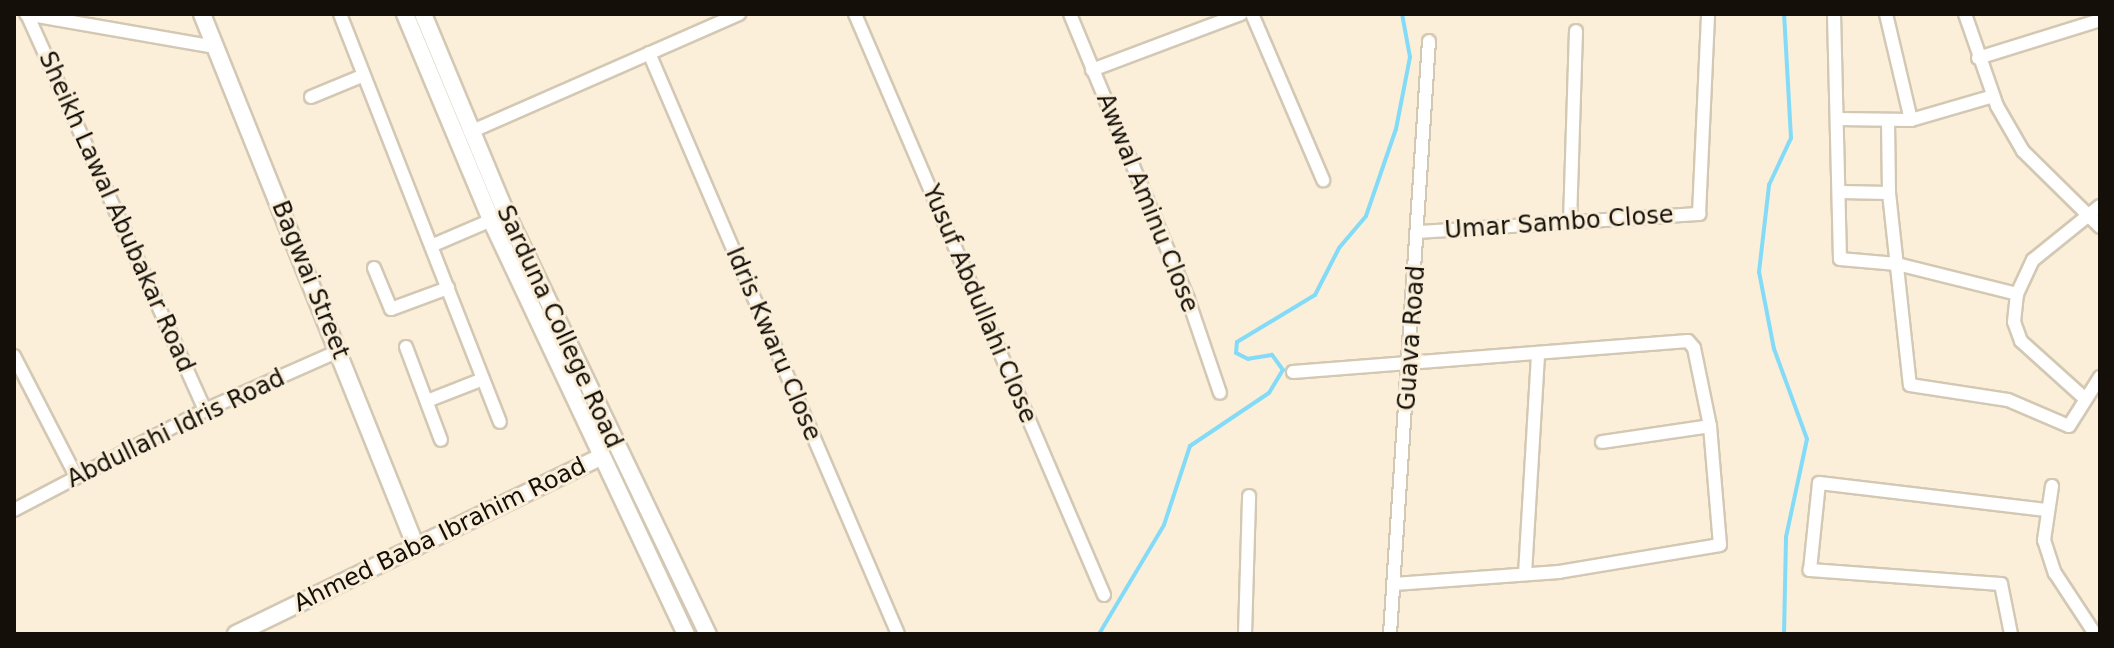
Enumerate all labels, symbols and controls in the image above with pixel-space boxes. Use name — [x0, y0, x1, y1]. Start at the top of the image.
street label: Sheikh Lawal Abubakar Road — [32, 47, 200, 377]
street label: Awwal Aminu Close — [1090, 89, 1204, 317]
street label: Yusuf Abdullahi Close — [916, 181, 1042, 427]
street label: Bagwai Street — [265, 197, 355, 363]
street label: Sarduna College Road — [490, 201, 628, 453]
street label: Umar Sambo Close — [1444, 201, 1674, 245]
street label: Idris Kwaru Close — [719, 243, 827, 445]
street label: Guava Road — [1393, 265, 1431, 411]
street label: Abdullahi Idris Road — [62, 364, 290, 494]
street label: Ahmed Baba Ibrahim Road — [289, 452, 591, 618]

